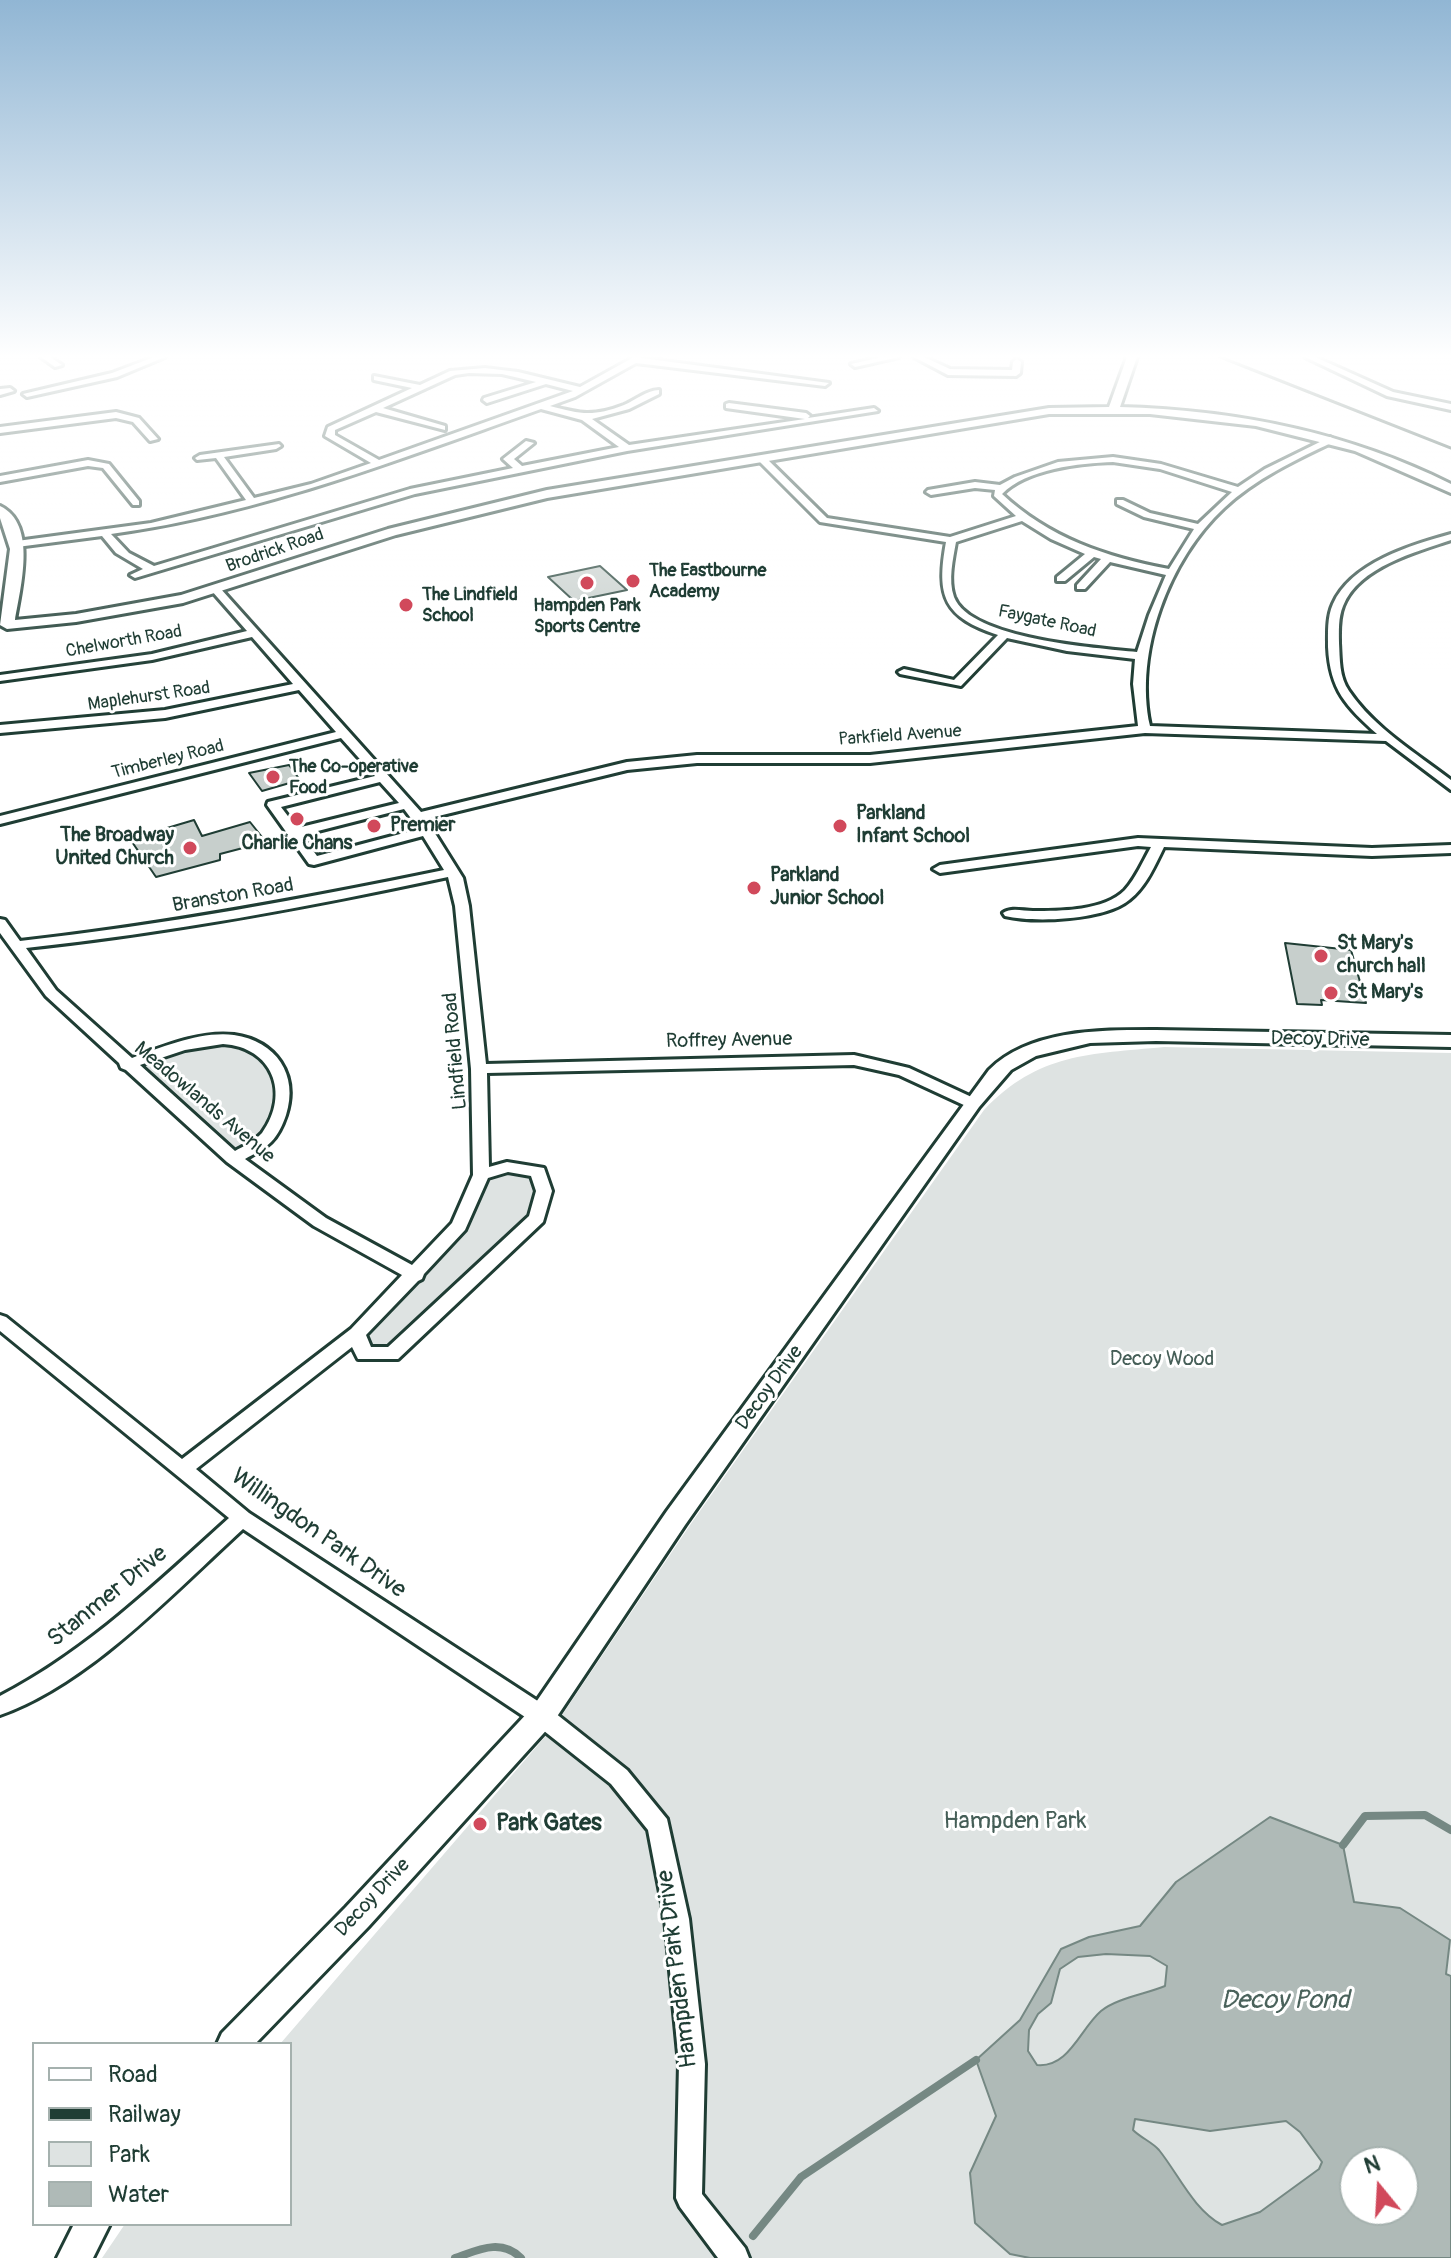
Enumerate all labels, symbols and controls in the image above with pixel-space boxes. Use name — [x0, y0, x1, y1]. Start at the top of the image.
street label: Brodrick Road — [223, 524, 327, 578]
place label: The Eastbourne Academy — [649, 560, 766, 602]
marker: The Eastbourne Academy — [624, 572, 642, 590]
marker: Hampden Park Sports Centre — [578, 574, 596, 592]
place label: The Lindfield School — [422, 584, 518, 626]
place label: Hampden Park Sports Centre — [533, 595, 641, 638]
marker: The Lindfield School — [397, 596, 415, 614]
street label: Faygate Road — [996, 601, 1098, 643]
street label: Chelworth Road — [64, 621, 184, 663]
street label: Maplehurst Road — [86, 678, 212, 716]
street label: Parkfield Avenue — [838, 721, 962, 751]
street label: Timberley Road — [110, 736, 226, 784]
place label: The Co-operative Food — [289, 756, 418, 798]
marker: The Co-operative Food — [264, 768, 282, 786]
place label: Parkland Infant School — [856, 802, 970, 849]
marker: Charlie Chans — [288, 810, 306, 828]
place label: Premier — [390, 814, 455, 838]
marker: Premier — [365, 817, 383, 835]
marker: Parkland Infant School — [831, 817, 849, 835]
place label: The Broadway United Church — [55, 824, 174, 871]
place label: Charlie Chans — [242, 832, 352, 856]
marker: The Broadway United Church — [181, 839, 199, 857]
place label: Parkland Junior School — [770, 864, 884, 911]
street label: Branston Road — [170, 874, 296, 918]
marker: Parkland Junior School — [745, 879, 763, 897]
place label: St Mary's church hall — [1337, 932, 1426, 979]
marker: St Mary's church hall — [1312, 947, 1330, 965]
place label: St Mary's — [1347, 981, 1423, 1005]
marker: St Mary's — [1322, 984, 1340, 1002]
street label: Lindfield Road — [439, 991, 473, 1111]
street label: Decoy Drive — [1270, 1027, 1370, 1053]
street label: Roffrey Avenue — [666, 1028, 792, 1054]
street label: Meadowlands Avenue — [129, 1037, 279, 1169]
street label: Decoy Drive — [731, 1341, 809, 1435]
park label: Decoy Wood — [1110, 1348, 1214, 1372]
street label: Willingdon Park Drive — [225, 1463, 411, 1605]
street label: Stanmer Drive — [42, 1540, 174, 1654]
park label: Hampden Park — [943, 1808, 1087, 1836]
place label: Park Gates — [496, 1810, 602, 1838]
marker: Park Gates — [471, 1815, 489, 1833]
street label: Decoy Drive — [331, 1854, 415, 1942]
street label: Hampden Park Drive — [652, 1868, 704, 2070]
water label: Decoy Pond — [1221, 1985, 1349, 2017]
legend — [32, 2042, 292, 2226]
text: Road — [108, 2060, 158, 2089]
text: Railway — [108, 2100, 181, 2129]
text: Park — [108, 2140, 150, 2169]
north arrow — [1339, 2146, 1419, 2226]
text: N — [1361, 2149, 1384, 2181]
text: Water — [108, 2180, 169, 2209]

